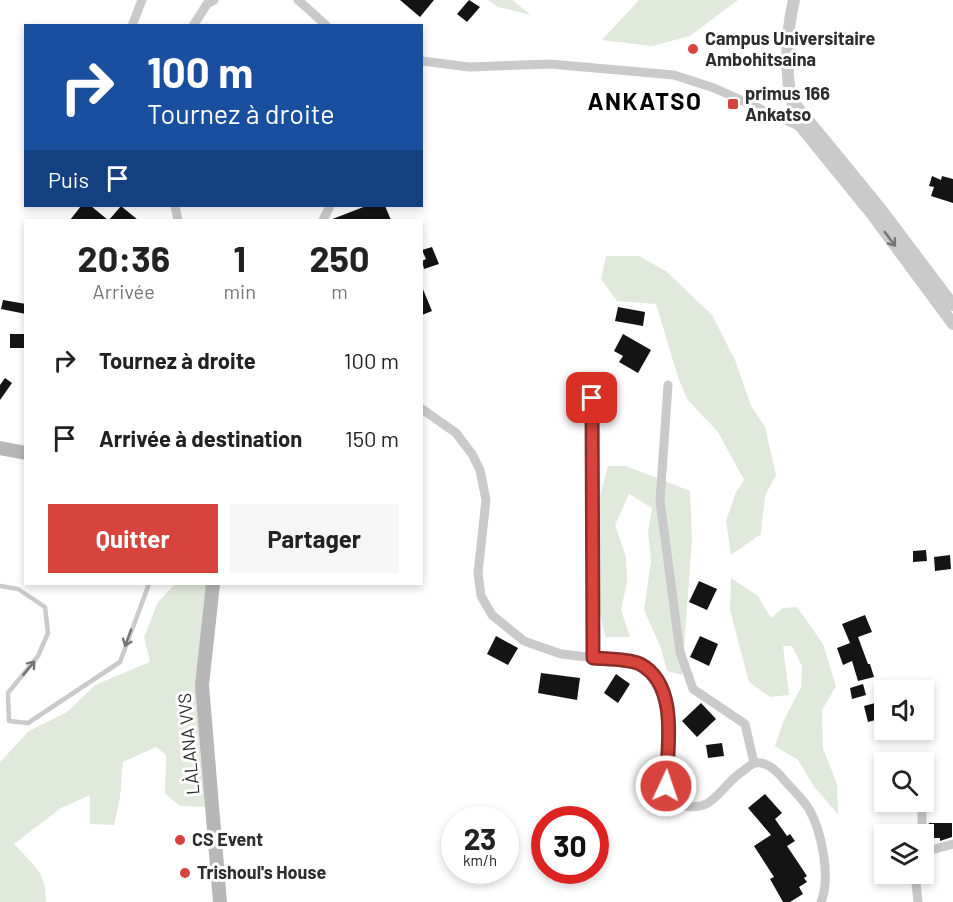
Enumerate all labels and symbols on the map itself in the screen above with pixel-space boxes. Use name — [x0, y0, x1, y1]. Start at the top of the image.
place label: Campus Universitaire Ambohitsaina — [705, 27, 875, 70]
marker: Campus Universitaire Ambohitsaina — [686, 42, 700, 56]
place label: primus 166 Ankatso — [745, 82, 830, 125]
district label: ANKATSO — [588, 86, 702, 115]
marker: primus 166 Ankatso — [726, 97, 740, 111]
one-way arrow — [883, 230, 896, 246]
pin — [566, 372, 617, 423]
one-way arrow — [122, 628, 133, 647]
one-way arrow — [22, 660, 35, 676]
street label: LÀLANA VVS — [173, 692, 203, 796]
position arrow — [634, 754, 698, 818]
speed limit sign: 30 — [531, 806, 609, 884]
place label: CS Event — [192, 828, 263, 850]
marker: CS Event — [173, 833, 187, 847]
place label: Trishoul's House — [197, 861, 326, 883]
marker: Trishoul's House — [178, 866, 192, 880]

